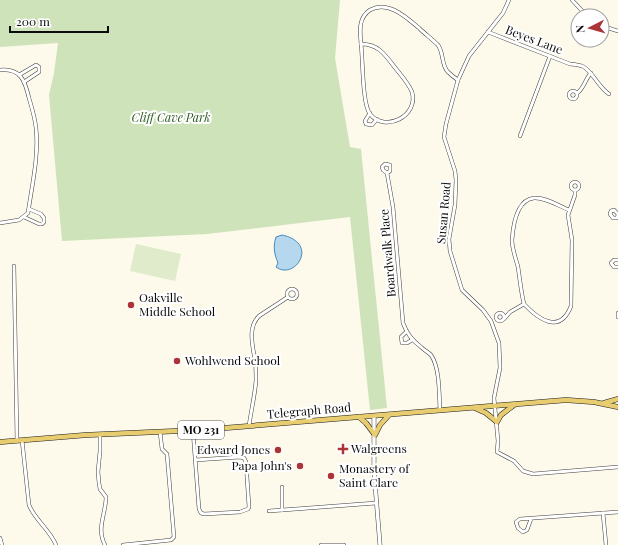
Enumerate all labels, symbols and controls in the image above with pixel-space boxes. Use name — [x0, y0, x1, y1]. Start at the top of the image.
scale bar — [10, 8, 108, 34]
north arrow — [570, 8, 610, 48]
text: 200 m — [16, 13, 50, 29]
street label: Beyes Lane — [503, 21, 565, 57]
text: N — [572, 24, 587, 34]
park label: Cliff Cave Park — [132, 109, 210, 125]
street label: Susan Road — [432, 181, 454, 245]
street label: Boardwalk Place — [375, 208, 399, 298]
place label: Oakville Middle School — [139, 289, 216, 319]
marker: Oakville Middle School — [126, 300, 136, 310]
place label: Wohlwend School — [184, 352, 281, 368]
marker: Wohlwend School — [172, 356, 182, 366]
street label: Telegraph Road — [266, 398, 352, 422]
road number: MO 231 — [178, 421, 224, 439]
place label: Walgreens — [350, 440, 407, 456]
place label: Edward Jones — [197, 441, 270, 457]
marker: Walgreens — [338, 444, 348, 454]
marker: Edward Jones — [273, 445, 283, 455]
place label: Papa John's — [232, 457, 292, 473]
place label: Monastery of Saint Clare — [339, 460, 410, 490]
marker: Papa John's — [295, 461, 305, 471]
marker: Monastery of Saint Clare — [326, 471, 336, 481]

